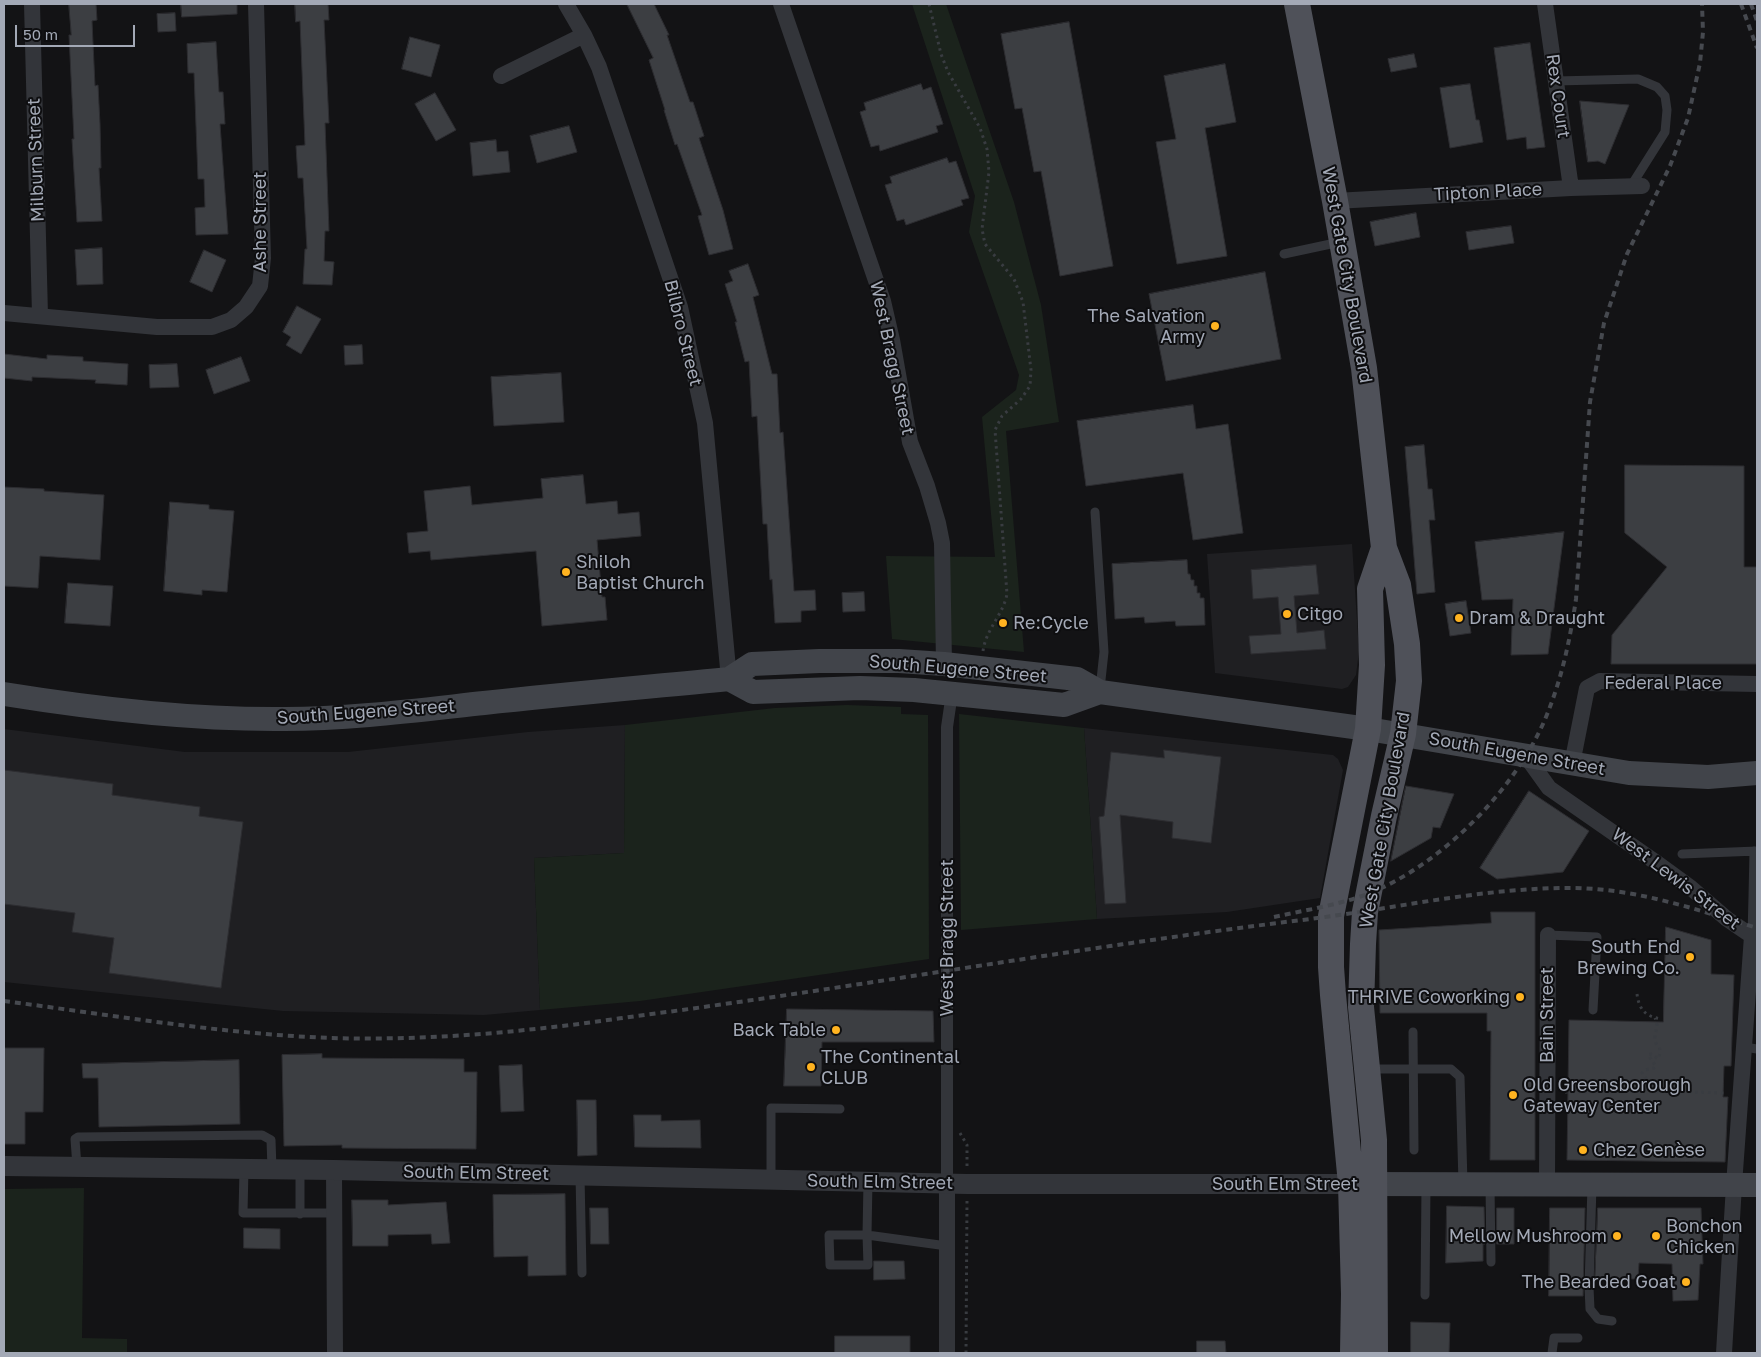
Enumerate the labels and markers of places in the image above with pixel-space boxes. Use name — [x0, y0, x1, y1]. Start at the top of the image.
place label: The Salvation Army — [1087, 305, 1205, 348]
marker: The Salvation Army — [1209, 320, 1221, 332]
place label: Shiloh Baptist Church — [576, 551, 704, 594]
marker: Shiloh Baptist Church — [560, 566, 572, 578]
place label: Citgo — [1297, 603, 1343, 625]
place label: Dram & Draught — [1469, 607, 1605, 629]
marker: Citgo — [1281, 608, 1293, 620]
place label: Re:Cycle — [1013, 612, 1089, 634]
marker: Dram & Draught — [1453, 612, 1465, 624]
marker: Re:Cycle — [997, 617, 1009, 629]
place label: South End Brewing Co. — [1577, 936, 1680, 979]
marker: South End Brewing Co. — [1684, 951, 1696, 963]
place label: THRIVE Coworking — [1348, 986, 1510, 1008]
marker: THRIVE Coworking — [1514, 991, 1526, 1003]
place label: Back Table — [732, 1019, 826, 1041]
marker: Back Table — [830, 1024, 842, 1036]
place label: The Continental CLUB — [821, 1046, 960, 1088]
marker: The Continental CLUB — [805, 1061, 817, 1073]
place label: Old Greensborough Gateway Center — [1523, 1074, 1691, 1116]
marker: Old Greensborough Gateway Center — [1507, 1089, 1519, 1101]
place label: Chez Genèse — [1593, 1139, 1705, 1161]
marker: Chez Genèse — [1577, 1144, 1589, 1156]
place label: Bonchon Chicken — [1666, 1215, 1743, 1258]
place label: Mellow Mushroom — [1449, 1225, 1607, 1247]
marker: Mellow Mushroom — [1611, 1230, 1623, 1242]
marker: Bonchon Chicken — [1650, 1230, 1662, 1242]
place label: The Bearded Goat — [1522, 1271, 1676, 1293]
marker: The Bearded Goat — [1680, 1276, 1692, 1288]

